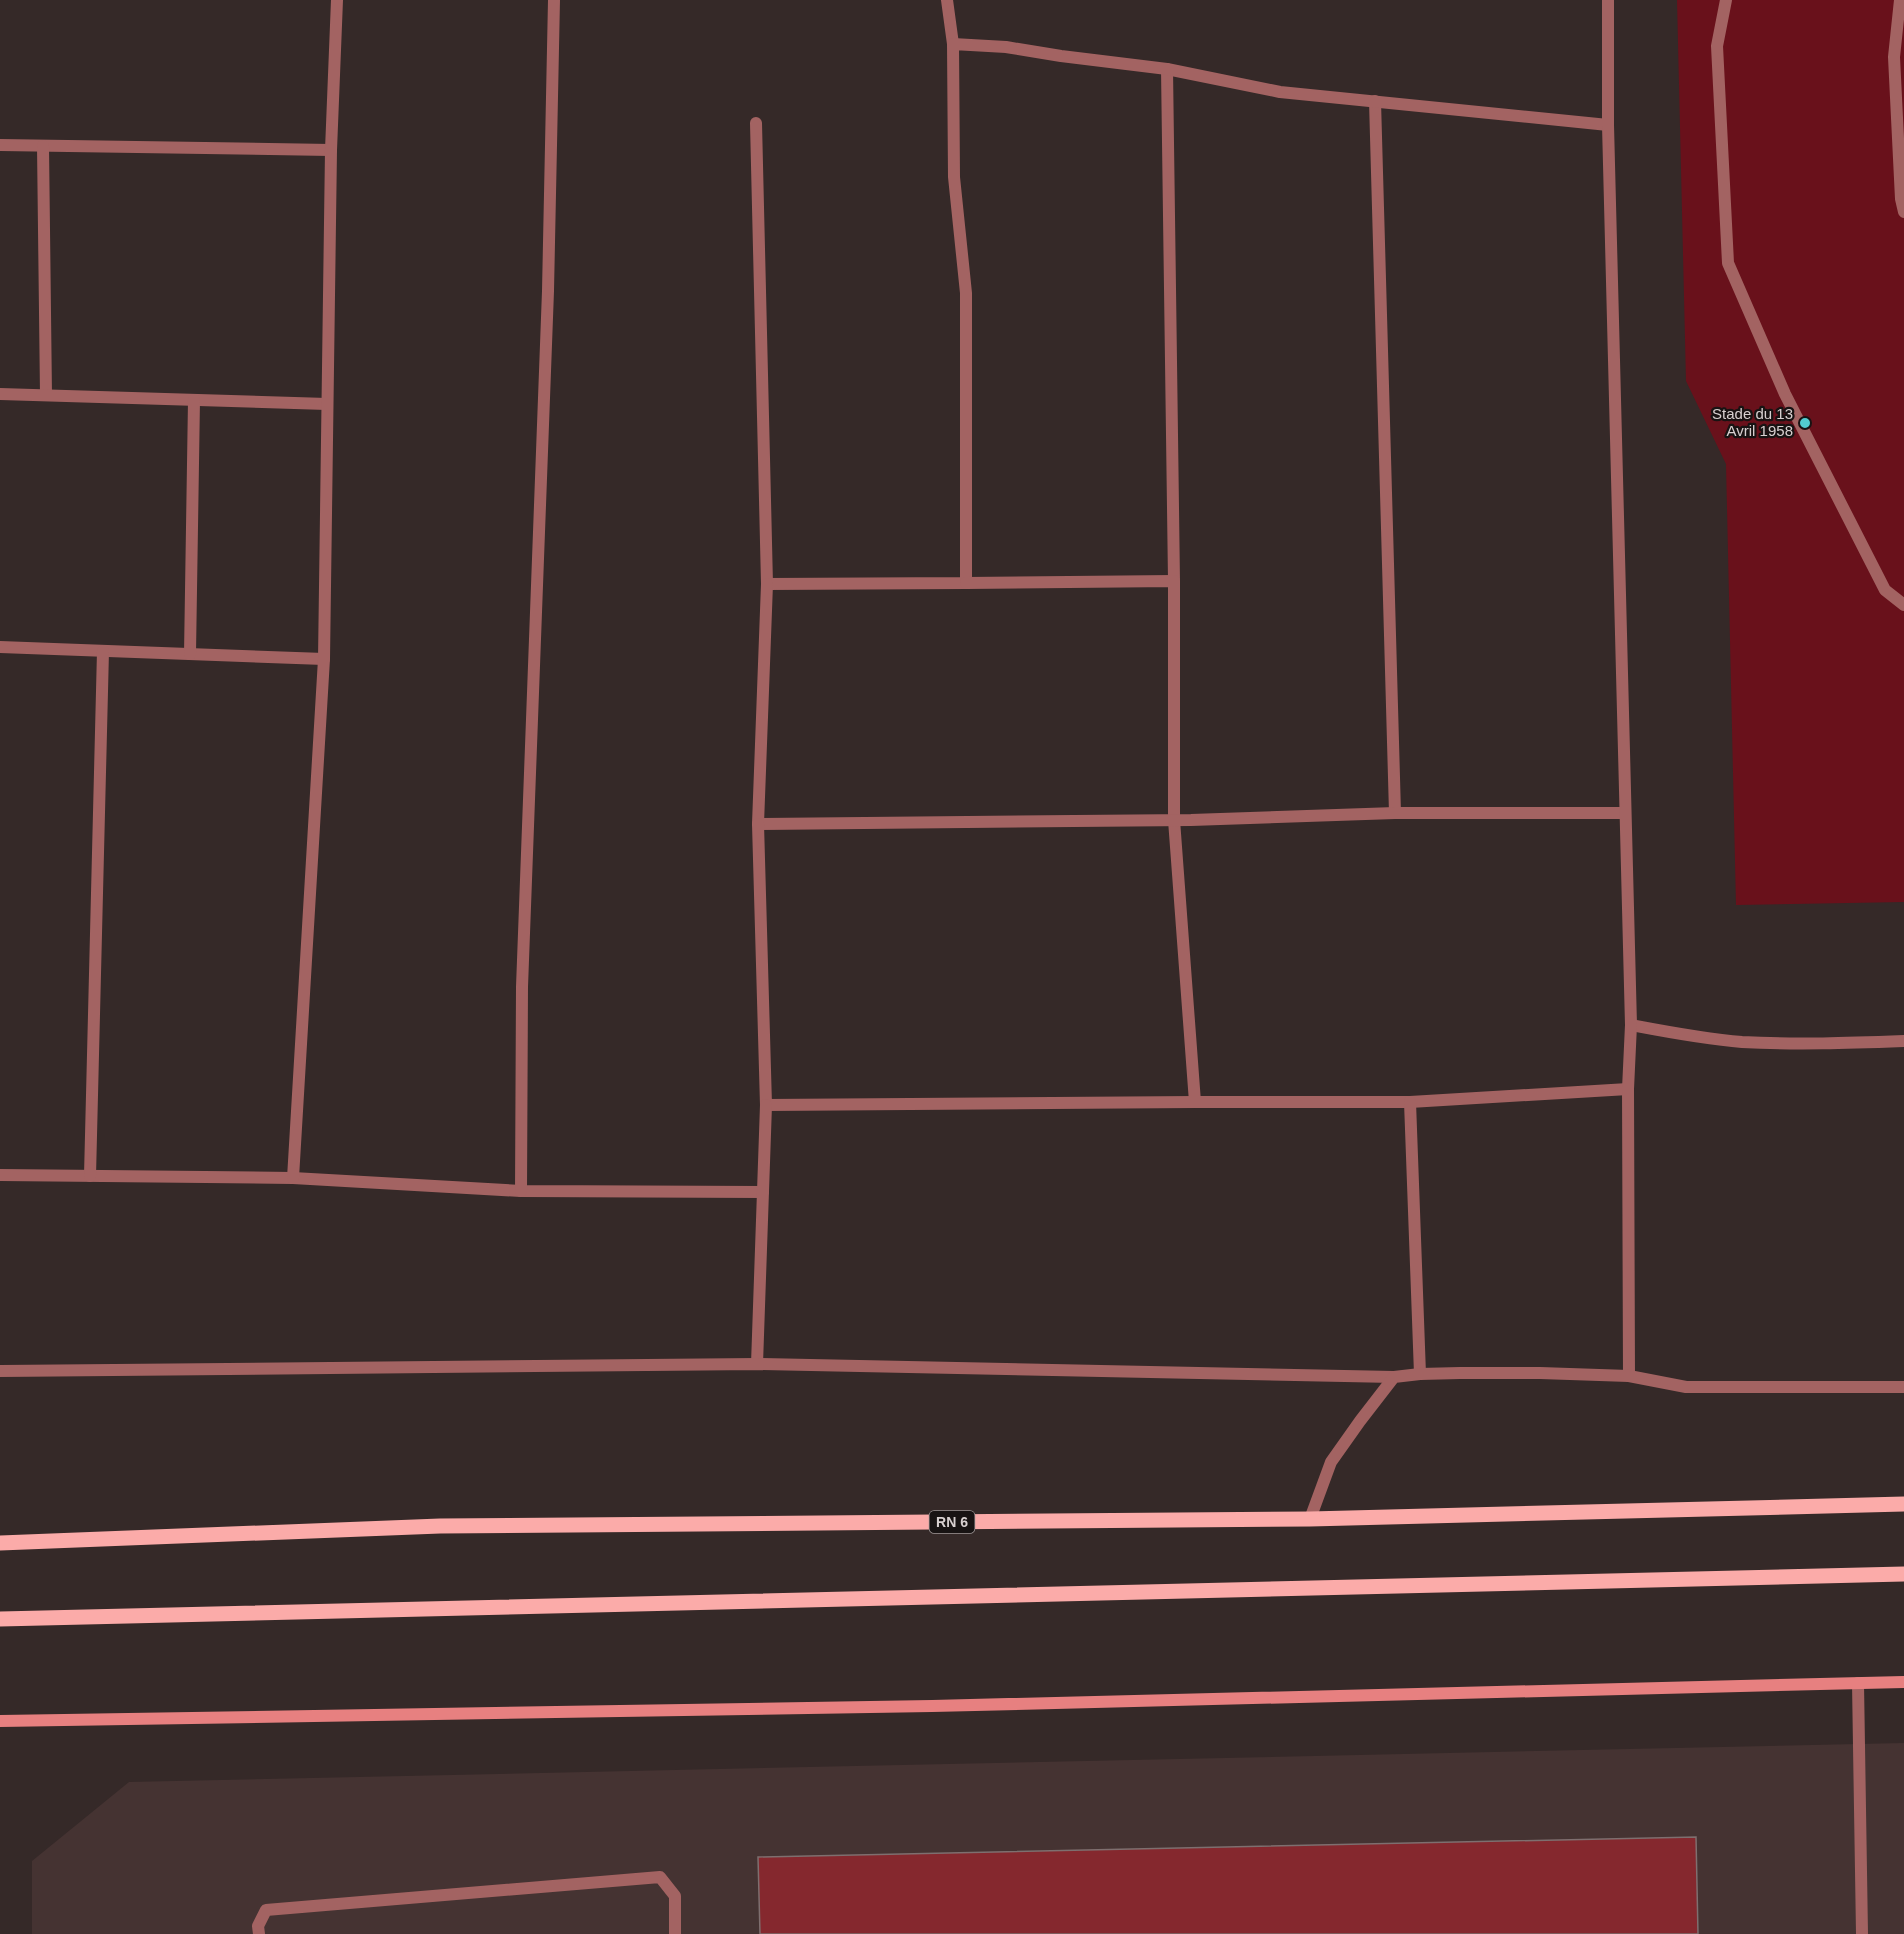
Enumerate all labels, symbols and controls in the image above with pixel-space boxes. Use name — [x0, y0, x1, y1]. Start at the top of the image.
place label: Stade du 13 Avril 1958 — [1712, 405, 1793, 439]
marker: Stade du 13 Avril 1958 — [1798, 416, 1812, 430]
road number: RN 6 — [930, 1511, 974, 1533]

